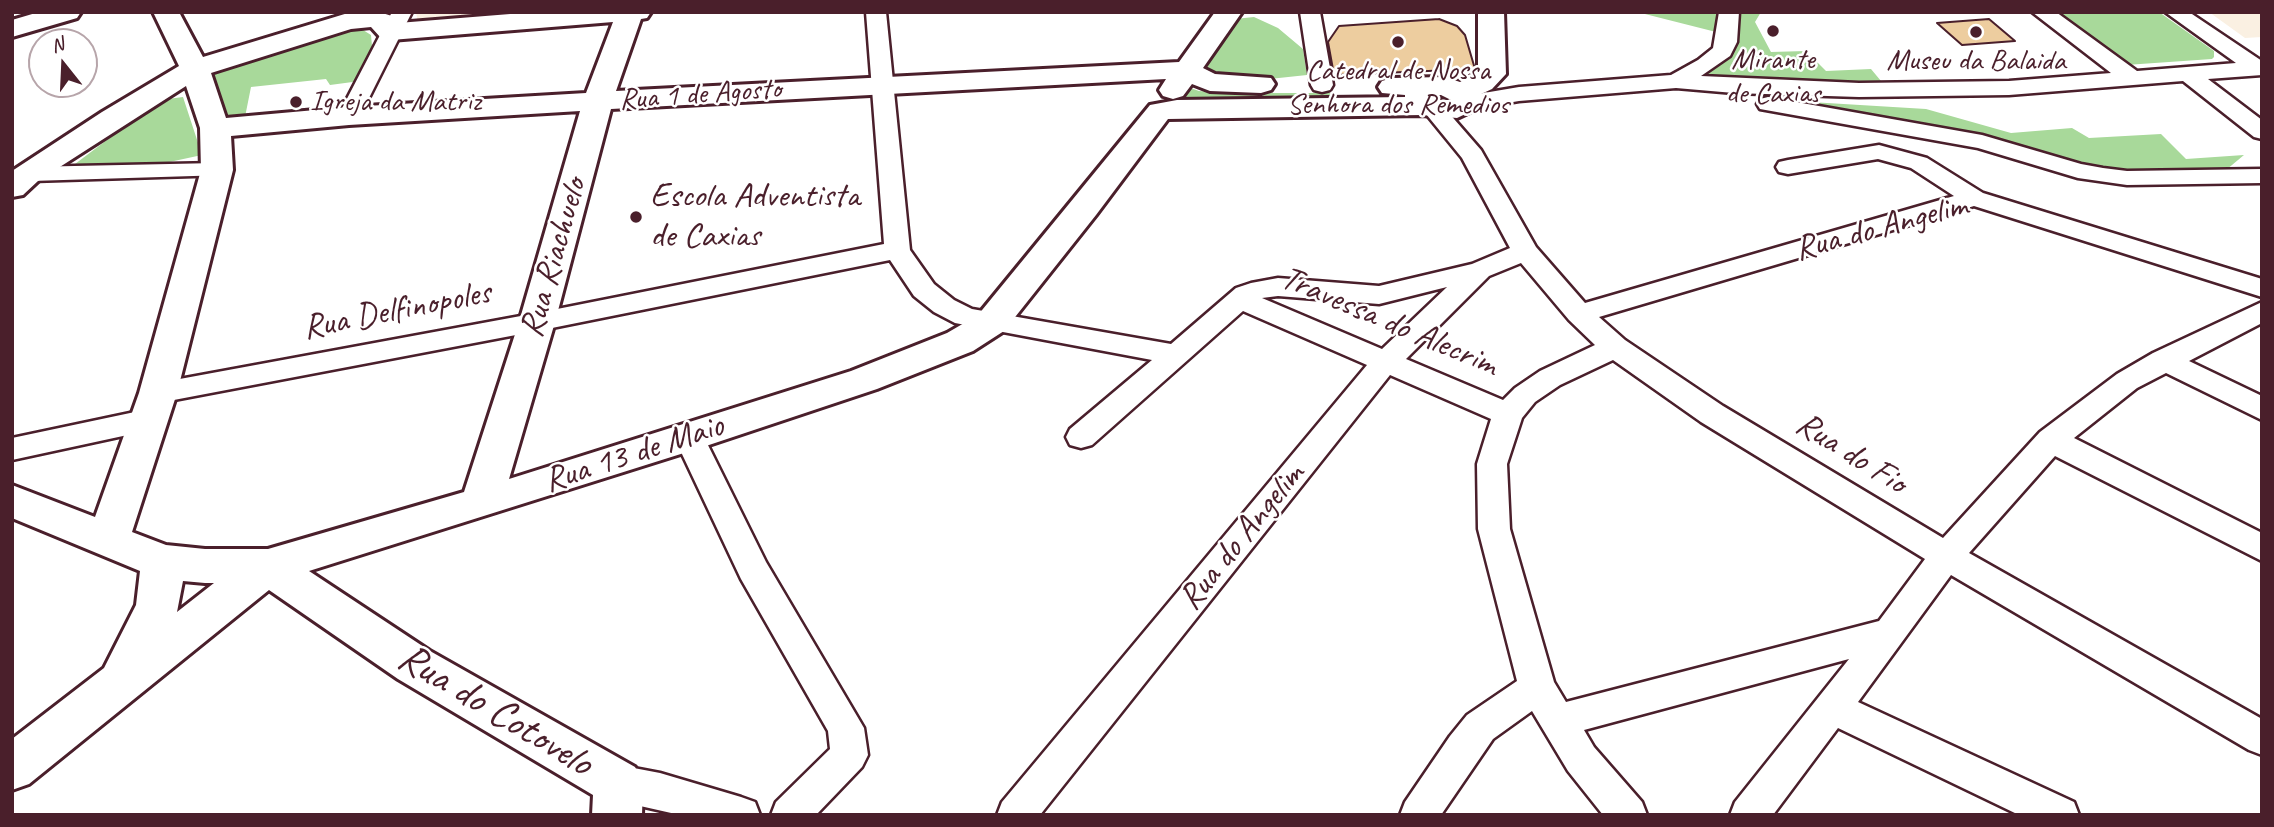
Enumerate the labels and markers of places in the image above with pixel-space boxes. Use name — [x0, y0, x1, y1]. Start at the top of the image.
marker: Mirante de Caxias — [1765, 23, 1781, 39]
marker: Museu da Balaida — [1968, 24, 1984, 40]
marker: Catedral de Nossa Senhora dos Remedios — [1390, 34, 1406, 50]
place label: Mirante de Caxias — [1726, 42, 1820, 112]
place label: Museu da Balaida — [1886, 43, 2066, 79]
place label: Catedral de Nossa Senhora dos Remedios — [1287, 53, 1509, 124]
place label: Igreja da Matriz — [310, 84, 481, 120]
marker: Igreja da Matriz — [288, 94, 304, 110]
place label: Escola Adventista de Caxias — [650, 176, 860, 258]
marker: Escola Adventista de Caxias — [628, 209, 644, 225]

